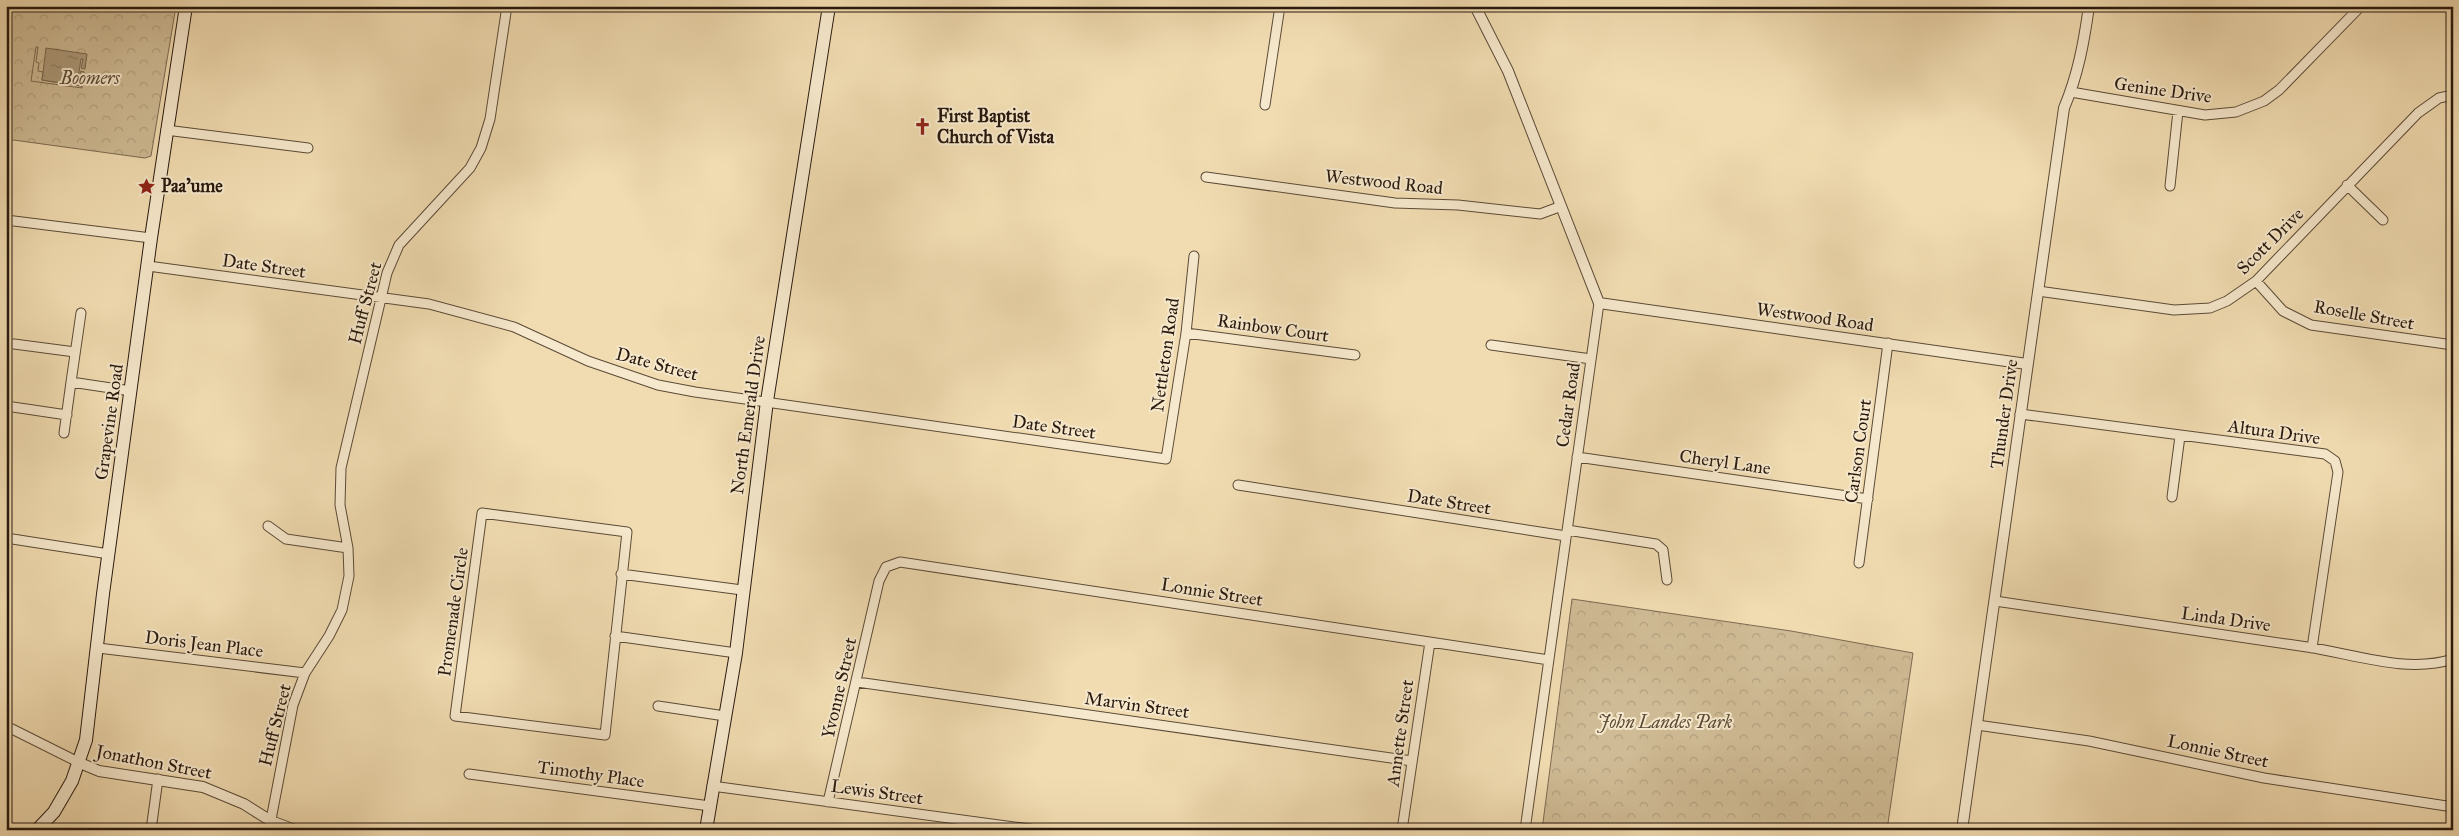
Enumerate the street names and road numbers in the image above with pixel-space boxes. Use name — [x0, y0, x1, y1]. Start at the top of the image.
street label: Genine Drive — [2113, 72, 2213, 108]
street label: Westwood Road — [1324, 165, 1444, 199]
street label: Scott Drive — [2232, 203, 2308, 279]
street label: Date Street — [221, 249, 308, 283]
street label: Huff Street — [343, 259, 387, 347]
street label: Roselle Street — [2312, 295, 2417, 335]
street label: Nettleton Road — [1146, 296, 1184, 414]
street label: Westwood Road — [1755, 298, 1875, 336]
street label: Rainbow Court — [1216, 309, 1331, 347]
street label: North Emerald Drive — [726, 334, 770, 496]
street label: Date Street — [613, 342, 701, 386]
street label: Thunder Drive — [1985, 358, 2023, 470]
street label: Cedar Road — [1551, 361, 1585, 449]
street label: Grapevine Road — [90, 363, 128, 481]
street label: Carlson Court — [1840, 397, 1876, 505]
street label: Date Street — [1011, 410, 1098, 444]
street label: Altura Drive — [2226, 415, 2321, 449]
street label: Cheryl Lane — [1678, 445, 1772, 479]
street label: Date Street — [1406, 485, 1493, 520]
street label: Promenade Circle — [433, 546, 473, 678]
street label: Lonnie Street — [1159, 573, 1265, 611]
street label: Linda Drive — [2180, 602, 2272, 636]
street label: Doris Jean Place — [143, 626, 264, 663]
street label: Yvonne Street — [817, 635, 861, 741]
street label: Annette Street — [1381, 677, 1418, 789]
street label: Huff Street — [254, 681, 296, 769]
street label: Marvin Street — [1083, 687, 1191, 723]
street label: Lonnie Street — [2165, 730, 2271, 773]
street label: Jonathon Street — [92, 740, 214, 785]
street label: Timothy Place — [536, 756, 646, 792]
street label: Lewis Street — [830, 775, 925, 809]

